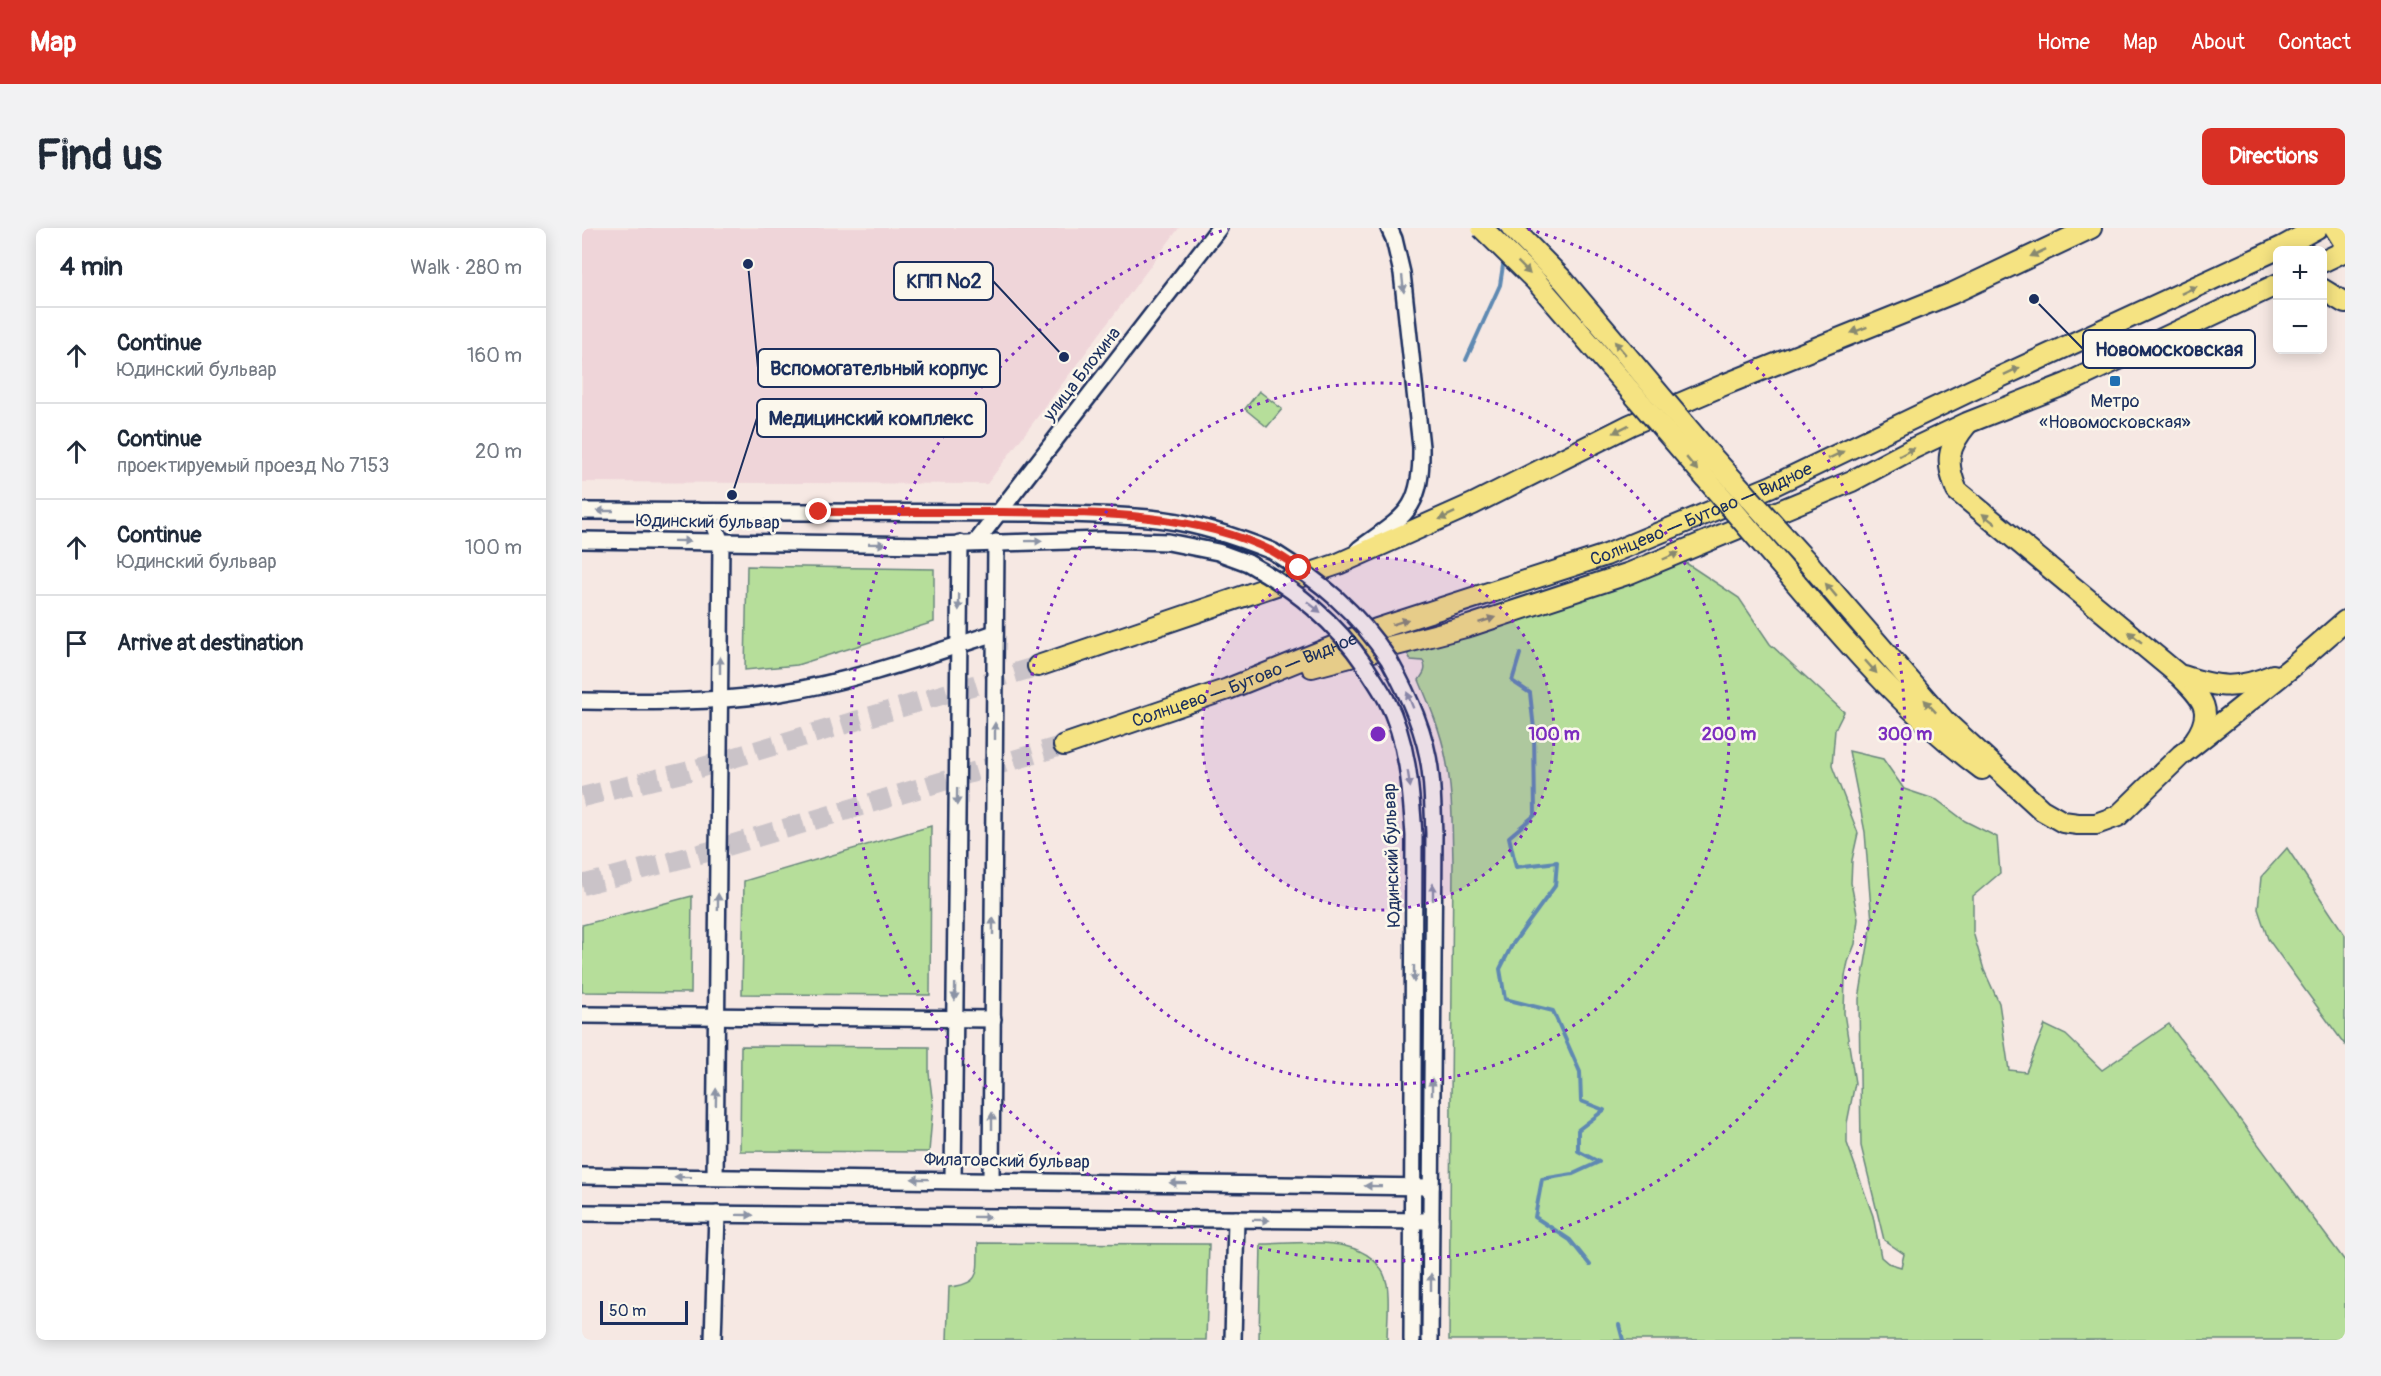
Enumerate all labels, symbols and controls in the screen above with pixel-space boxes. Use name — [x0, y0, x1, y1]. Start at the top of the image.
text: Map — [30, 25, 76, 60]
text: Home — [2037, 29, 2090, 56]
text: Map — [2123, 29, 2158, 56]
text: About — [2191, 29, 2245, 56]
text: Contact — [2278, 29, 2351, 56]
button: Directions — [2202, 128, 2345, 185]
text: Find us — [36, 130, 162, 182]
map controls — [2273, 246, 2327, 354]
button: + — [2273, 246, 2327, 300]
one-way arrow — [2030, 249, 2047, 258]
text: 4 min — [60, 251, 123, 283]
text: Walk · 280 m — [410, 255, 522, 280]
one-way arrow — [1517, 261, 1531, 275]
callout: КПП №2 — [894, 262, 993, 300]
text: КПП №2 — [906, 269, 982, 294]
one-way arrow — [1398, 275, 1408, 294]
one-way arrow — [2181, 285, 2198, 294]
button: − — [2273, 300, 2327, 354]
street label: улица Блохина — [1038, 322, 1126, 426]
one-way arrow — [1850, 326, 1868, 335]
text: Continue — [117, 329, 201, 357]
callout: Новомосковская — [2083, 330, 2255, 368]
text: Новомосковская — [2095, 337, 2243, 362]
icon: ahead — [60, 339, 93, 372]
one-way arrow — [1614, 341, 1627, 356]
text: 160 m — [467, 343, 522, 368]
callout: Вспомогательный корпус — [758, 349, 1000, 387]
text: Вспомогательный корпус — [770, 356, 988, 381]
text: Юдинский бульвар — [117, 357, 277, 382]
one-way arrow — [2004, 367, 2021, 376]
marker: Метро «Новомосковская» — [2108, 374, 2122, 388]
place label: Метро «Новомосковская» — [2039, 390, 2191, 434]
callout: Медицинский комплекс — [757, 399, 986, 437]
text: Медицинский комплекс — [768, 406, 974, 431]
one-way arrow — [1612, 424, 1630, 434]
text: Continue — [117, 425, 201, 453]
icon: ahead — [60, 435, 93, 468]
text: 20 m — [475, 439, 522, 464]
one-way arrow — [1898, 447, 1916, 457]
one-way arrow — [1828, 451, 1845, 460]
text: проектируемый проезд № 7153 — [117, 453, 389, 478]
one-way arrow — [1685, 456, 1698, 471]
street label: Солнцево — Бутово — Видное — [1587, 457, 1816, 571]
route end — [805, 498, 831, 524]
one-way arrow — [596, 506, 615, 516]
street label: Юдинский бульвар — [636, 509, 780, 535]
one-way arrow — [1438, 512, 1455, 521]
one-way arrow — [1981, 512, 1997, 525]
text: Continue — [117, 521, 201, 549]
icon: ahead — [60, 531, 93, 564]
text: 100 m — [465, 535, 522, 560]
one-way arrow — [673, 536, 692, 546]
one-way arrow — [1025, 536, 1044, 546]
one-way arrow — [868, 539, 887, 549]
text: Юдинский бульвар — [117, 549, 277, 574]
one-way arrow — [1663, 551, 1681, 561]
route start — [1285, 554, 1311, 580]
one-way arrow — [1825, 583, 1838, 598]
one-way arrow — [954, 592, 964, 611]
one-way arrow — [1306, 600, 1322, 613]
one-way arrow — [1478, 615, 1496, 624]
one-way arrow — [1391, 616, 1409, 626]
icon: arrive — [60, 627, 93, 660]
street label: Солнцево — Бутово — Видное — [1129, 627, 1361, 732]
text: Arrive at destination — [117, 629, 303, 657]
one-way arrow — [2128, 631, 2143, 644]
one-way arrow — [715, 656, 725, 675]
one-way arrow — [1864, 659, 1877, 674]
one-way arrow — [1405, 691, 1414, 709]
one-way arrow — [1924, 699, 1938, 713]
one-way arrow — [990, 722, 1000, 741]
text: 100 m — [1528, 723, 1580, 746]
text: 200 m — [1702, 723, 1756, 746]
text: 300 m — [1878, 723, 1932, 746]
centre of rings — [1368, 724, 1388, 744]
one-way arrow — [1405, 770, 1414, 789]
street label: Юдинский бульвар — [1378, 783, 1406, 927]
one-way arrow — [952, 787, 962, 806]
one-way arrow — [1428, 882, 1438, 901]
one-way arrow — [713, 893, 723, 912]
one-way arrow — [988, 917, 998, 936]
one-way arrow — [1409, 965, 1419, 984]
one-way arrow — [950, 982, 960, 1001]
one-way arrow — [1427, 1077, 1437, 1096]
one-way arrow — [711, 1088, 721, 1107]
one-way arrow — [987, 1112, 997, 1131]
street label: Филатовский бульвар — [924, 1148, 1090, 1174]
one-way arrow — [673, 1172, 692, 1182]
one-way arrow — [910, 1174, 929, 1184]
one-way arrow — [1168, 1178, 1187, 1188]
one-way arrow — [1363, 1182, 1382, 1191]
one-way arrow — [736, 1210, 755, 1220]
one-way arrow — [973, 1212, 992, 1222]
one-way arrow — [1252, 1215, 1271, 1224]
one-way arrow — [1426, 1272, 1436, 1291]
scale bar — [600, 1298, 688, 1326]
text: 50 m — [609, 1301, 646, 1321]

